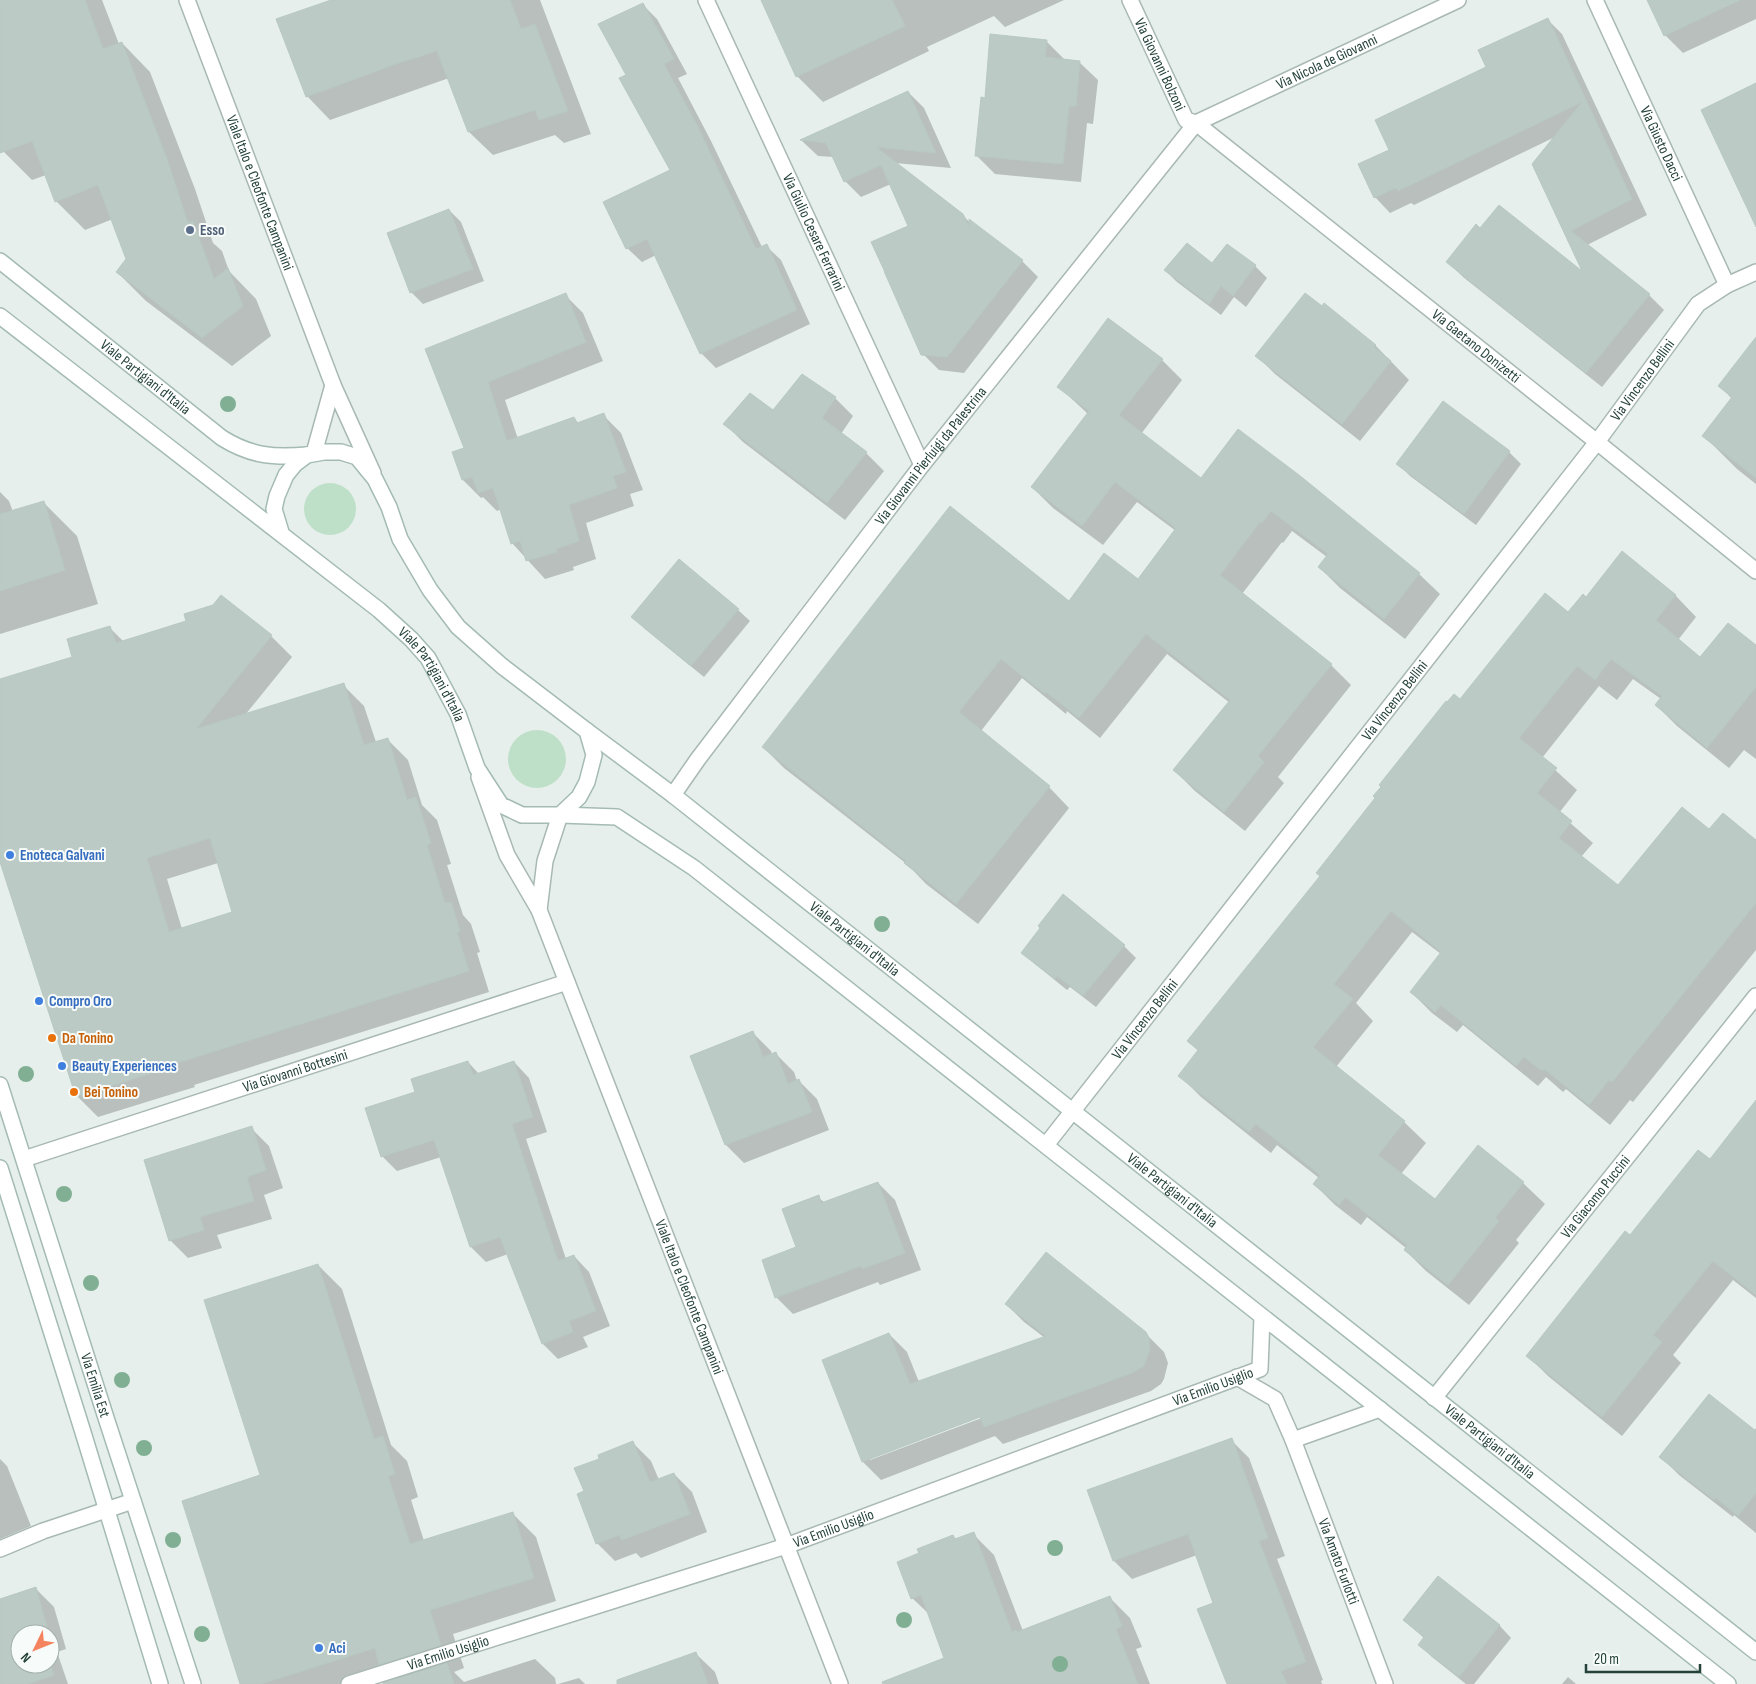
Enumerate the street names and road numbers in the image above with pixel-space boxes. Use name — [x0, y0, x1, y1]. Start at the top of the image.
street label: Via Giovanni Bolzoni — [1130, 15, 1189, 114]
street label: Via Nicola de Giovanni — [1273, 30, 1381, 94]
street label: Via Giusto Dacci — [1635, 103, 1687, 184]
street label: Viale Italo e Cleofonte Campanini — [222, 112, 298, 273]
street label: Via Giulio Cesare Ferrarini — [778, 170, 849, 294]
street label: Via Gaetano Donizetti — [1428, 305, 1524, 388]
street label: Viale Partigiani d'Italia — [96, 336, 194, 419]
street label: Via Vincenzo Bellini — [1607, 336, 1679, 425]
street label: Via Giovanni Pierluigi da Palestrina — [871, 383, 991, 529]
street label: Viale Partigiani d'Italia — [394, 623, 469, 724]
street label: Via Vincenzo Bellini — [1358, 657, 1432, 744]
street label: Viale Partigiani d'Italia — [805, 898, 904, 981]
street label: Via Vincenzo Bellini — [1108, 975, 1182, 1063]
street label: Via Giovanni Bottesini — [240, 1045, 350, 1097]
street label: Viale Partigiani d'Italia — [1123, 1149, 1221, 1232]
street label: Via Giacomo Puccini — [1557, 1151, 1635, 1242]
street label: Viale Italo e Cleofonte Campanini — [650, 1217, 728, 1377]
street label: Via Emilia Est — [76, 1351, 114, 1420]
street label: Via Emilio Usiglio — [1170, 1363, 1256, 1411]
street label: Viale Partigiani d'Italia — [1441, 1400, 1539, 1484]
street label: Via Emilio Usiglio — [791, 1505, 877, 1552]
street label: Via Amato Furlotti — [1313, 1516, 1363, 1607]
street label: Via Emilio Usiglio — [405, 1631, 492, 1675]

